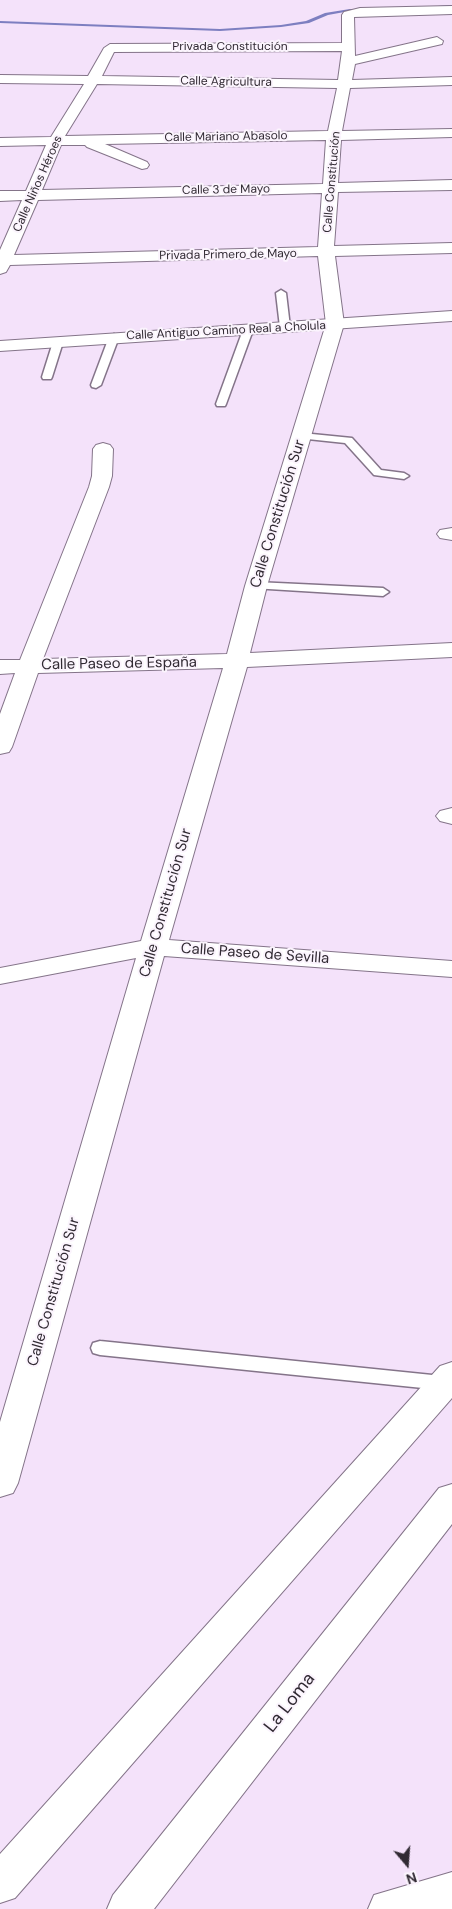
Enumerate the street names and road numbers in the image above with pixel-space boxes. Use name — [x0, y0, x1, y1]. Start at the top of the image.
street label: Privada Constitución — [172, 40, 288, 54]
street label: Calle Agricultura — [180, 74, 272, 90]
street label: Calle Mariano Abasolo — [164, 129, 288, 145]
street label: Calle Constitución — [320, 131, 344, 233]
street label: Calle Niños Héroes — [10, 134, 66, 234]
street label: Calle 3 de Mayo — [182, 182, 270, 198]
street label: Privada Primero de Mayo — [159, 247, 297, 263]
street label: Calle Antiguo Camino Real a Cholula — [126, 319, 326, 343]
street label: Calle Constitución Sur — [247, 438, 309, 590]
street label: Calle Paseo de España — [41, 654, 197, 674]
street label: Calle Constitución Sur — [136, 826, 196, 980]
street label: Calle Paseo de Sevilla — [180, 940, 330, 968]
street label: Calle Constitución Sur — [24, 1215, 84, 1369]
street label: La Loma — [260, 1669, 320, 1737]

